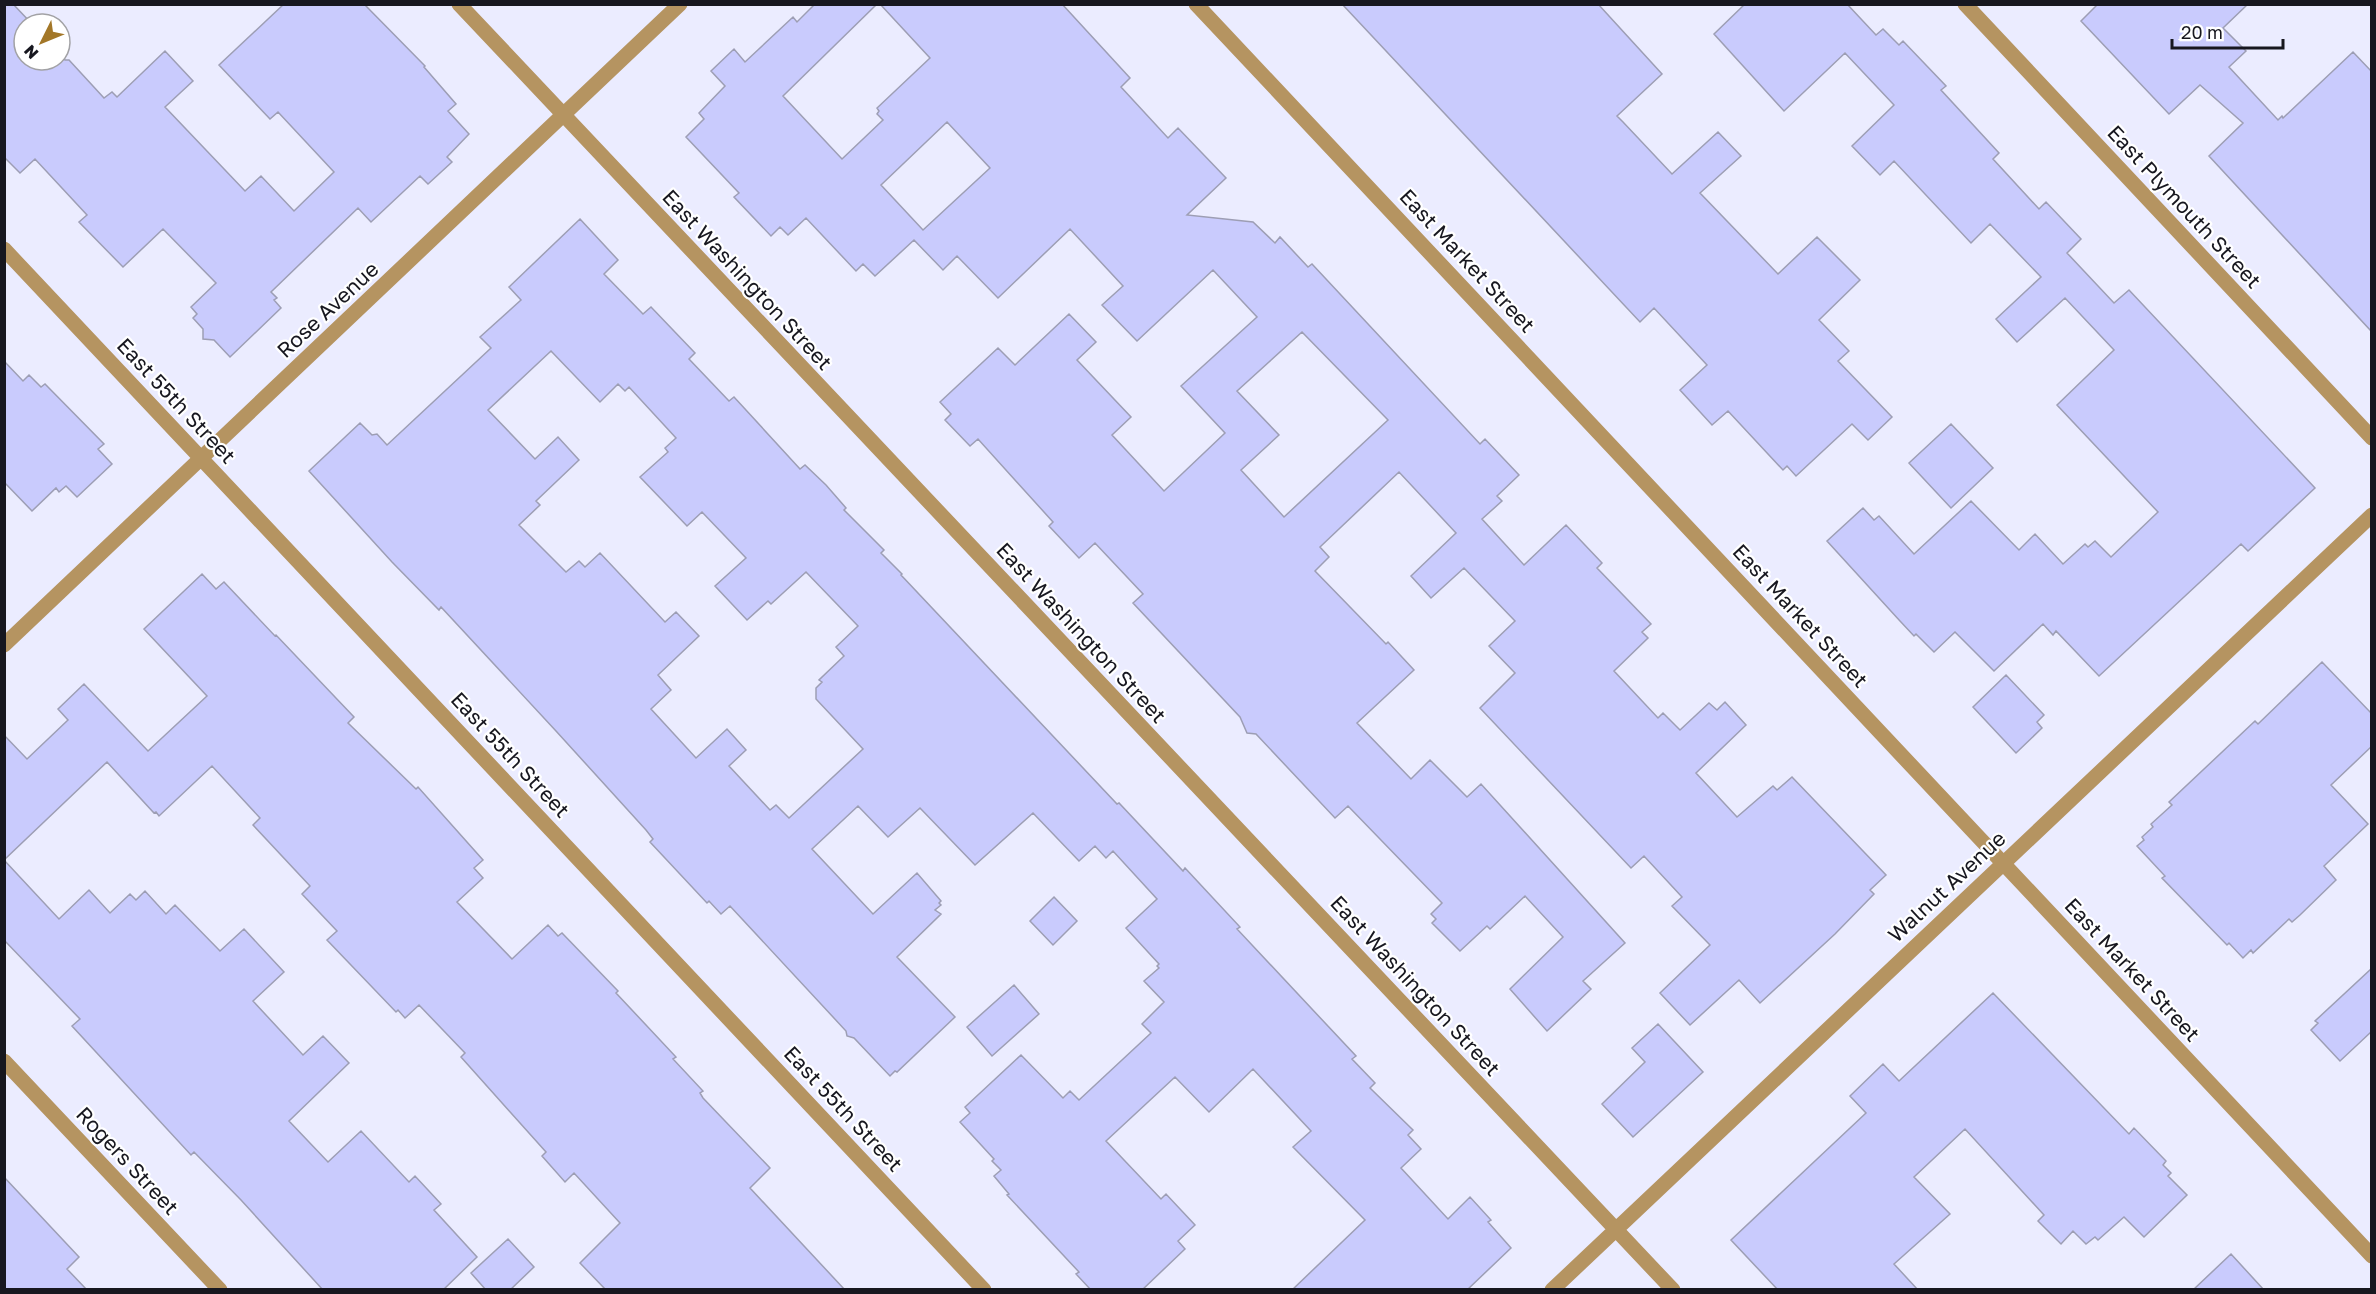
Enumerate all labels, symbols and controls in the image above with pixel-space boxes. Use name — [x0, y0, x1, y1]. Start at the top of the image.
north arrow — [12, 12, 72, 72]
scale bar — [2172, 12, 2283, 50]
text: 20 m — [2181, 21, 2223, 43]
text: N — [20, 41, 42, 64]
street label: East Plymouth Street — [2102, 119, 2267, 293]
street label: East Market Street — [1395, 183, 1541, 337]
street label: East Washington Street — [657, 184, 838, 375]
street label: Rose Avenue — [271, 256, 383, 363]
street label: East 55th Street — [112, 332, 242, 469]
street label: East Washington Street — [991, 537, 1172, 728]
street label: East Market Street — [1728, 538, 1874, 692]
street label: East 55th Street — [446, 686, 576, 823]
street label: Walnut Avenue — [1882, 825, 2011, 947]
street label: East Washington Street — [1325, 890, 1506, 1081]
street label: East Market Street — [2060, 892, 2206, 1046]
street label: East 55th Street — [779, 1040, 909, 1177]
street label: Rogers Street — [71, 1101, 184, 1220]

